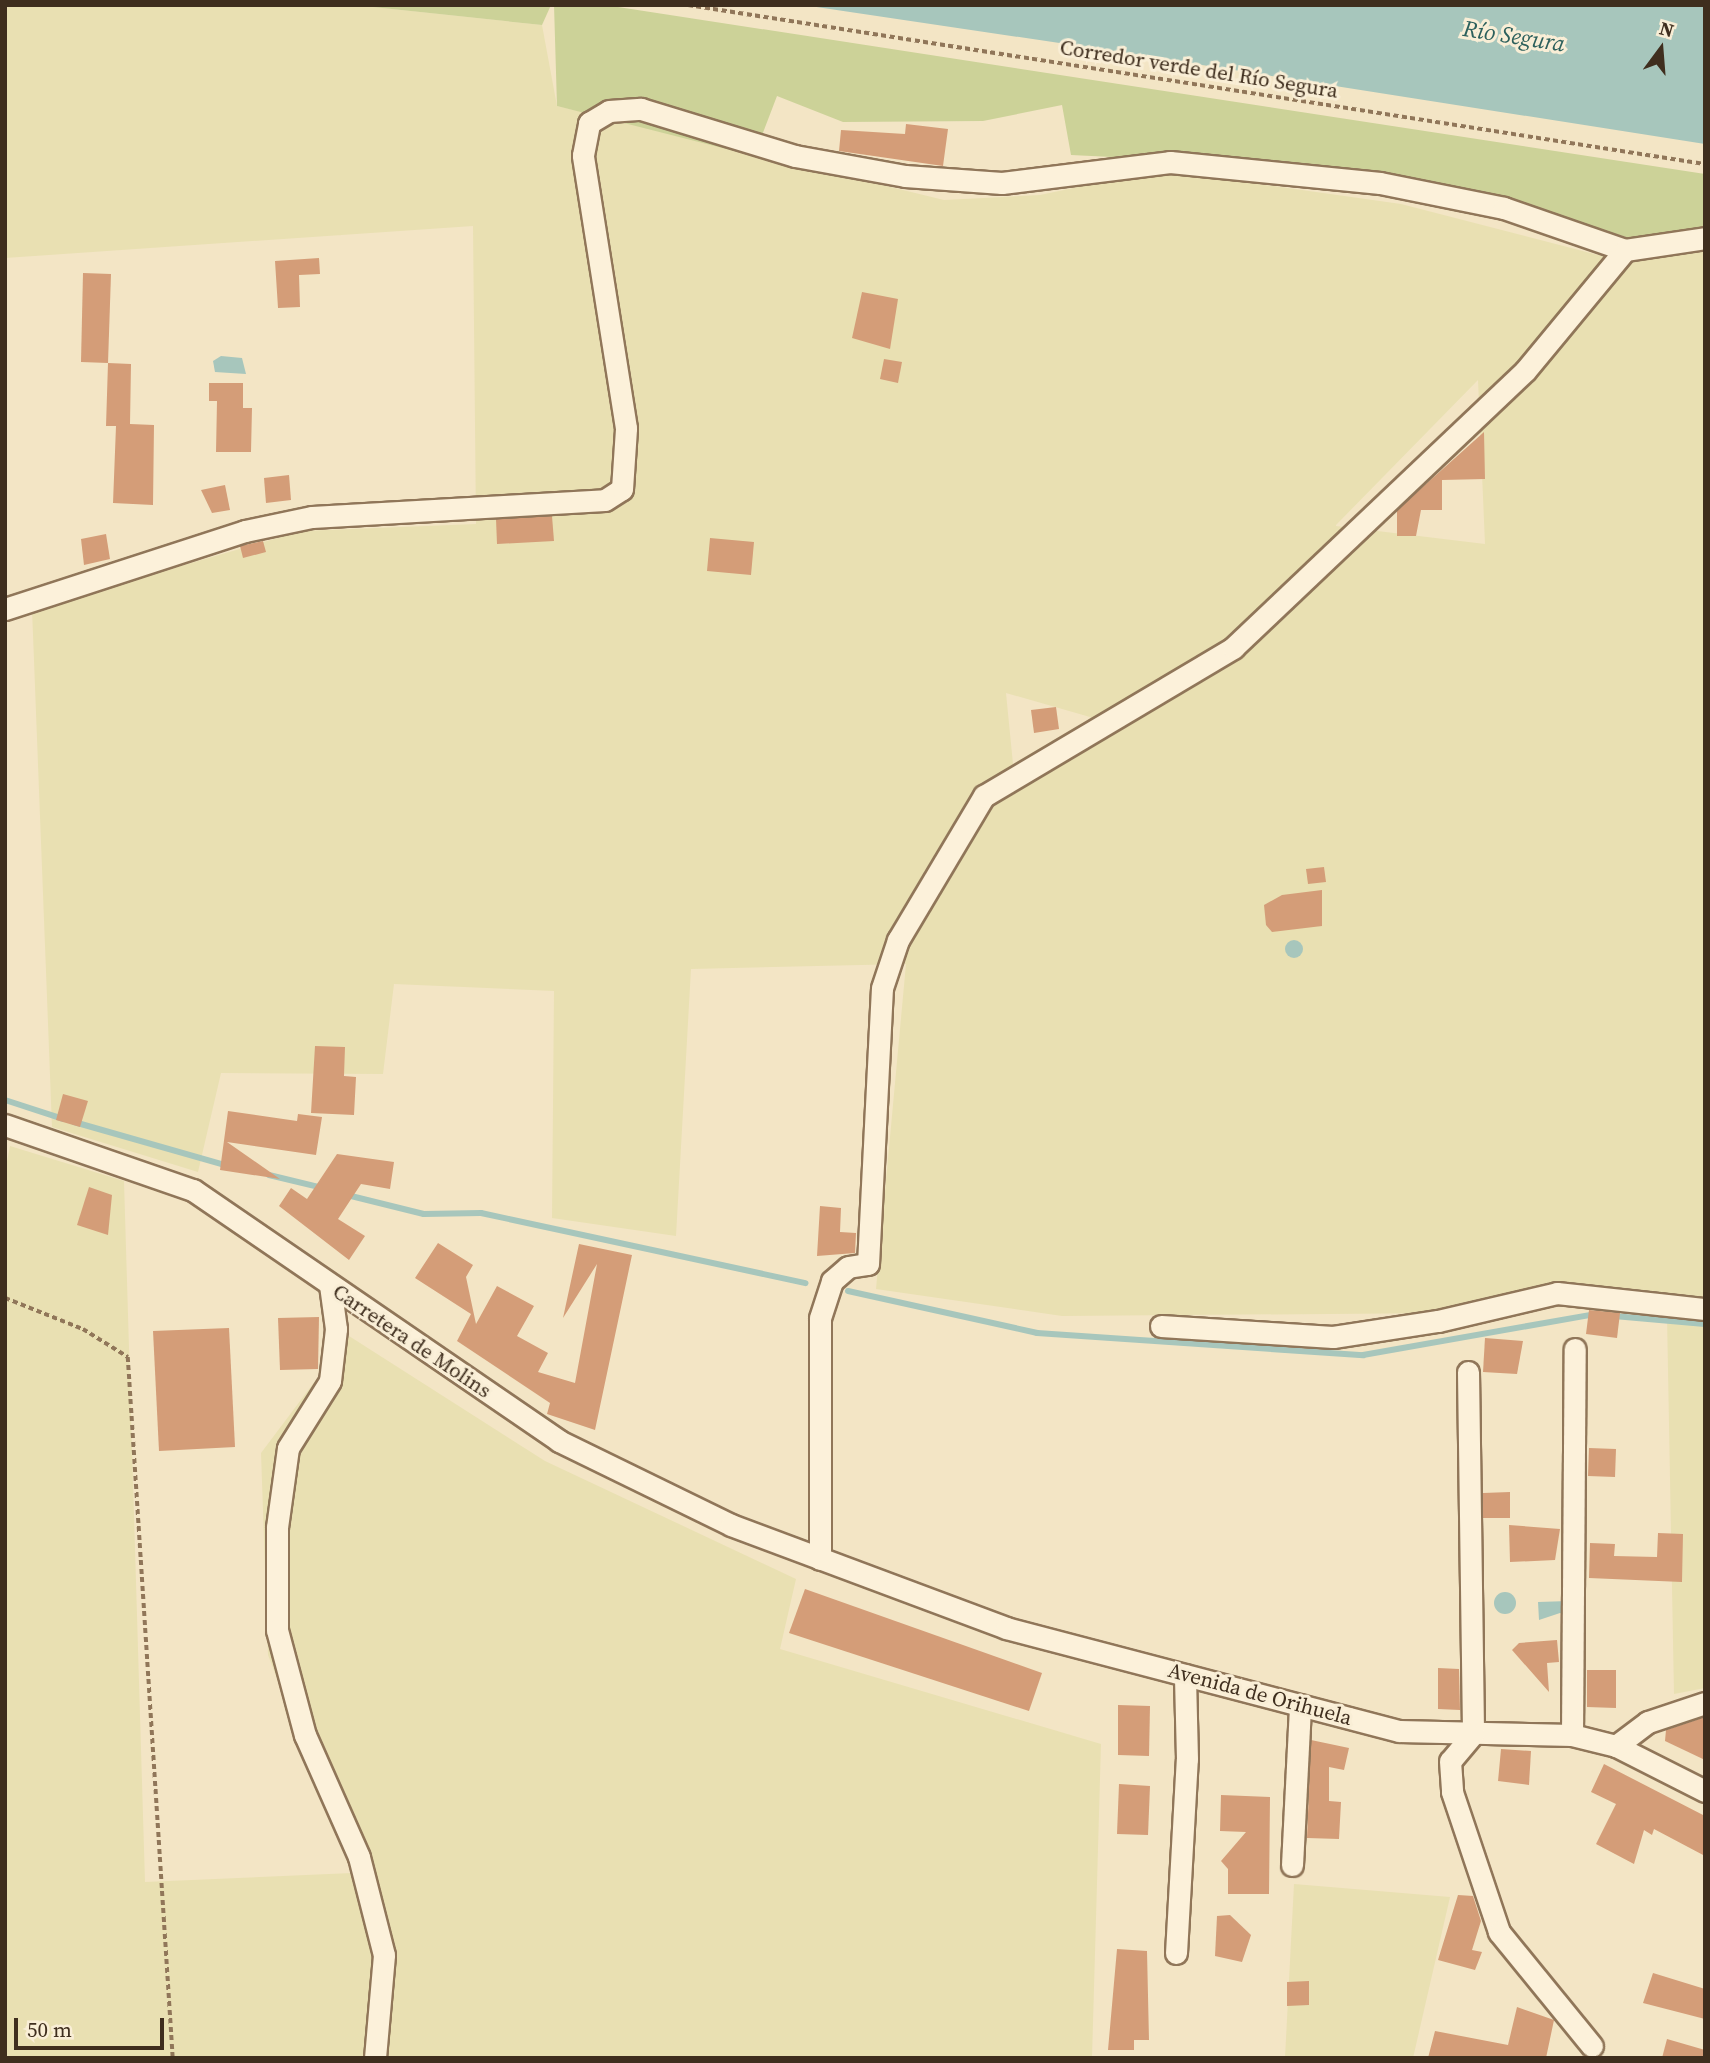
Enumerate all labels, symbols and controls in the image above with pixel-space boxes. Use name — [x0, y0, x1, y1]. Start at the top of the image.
water label: Río Segura — [1461, 14, 1567, 58]
north arrow — [1626, 14, 1696, 84]
text: N — [1657, 14, 1677, 43]
street label: Corredor verde del Río Segura — [1058, 35, 1340, 103]
street label: Carretera de Molins — [328, 1279, 496, 1403]
street label: Avenida de Orihuela — [1165, 1657, 1355, 1731]
scale bar — [18, 2004, 168, 2048]
text: 50 m — [27, 2015, 72, 2044]

